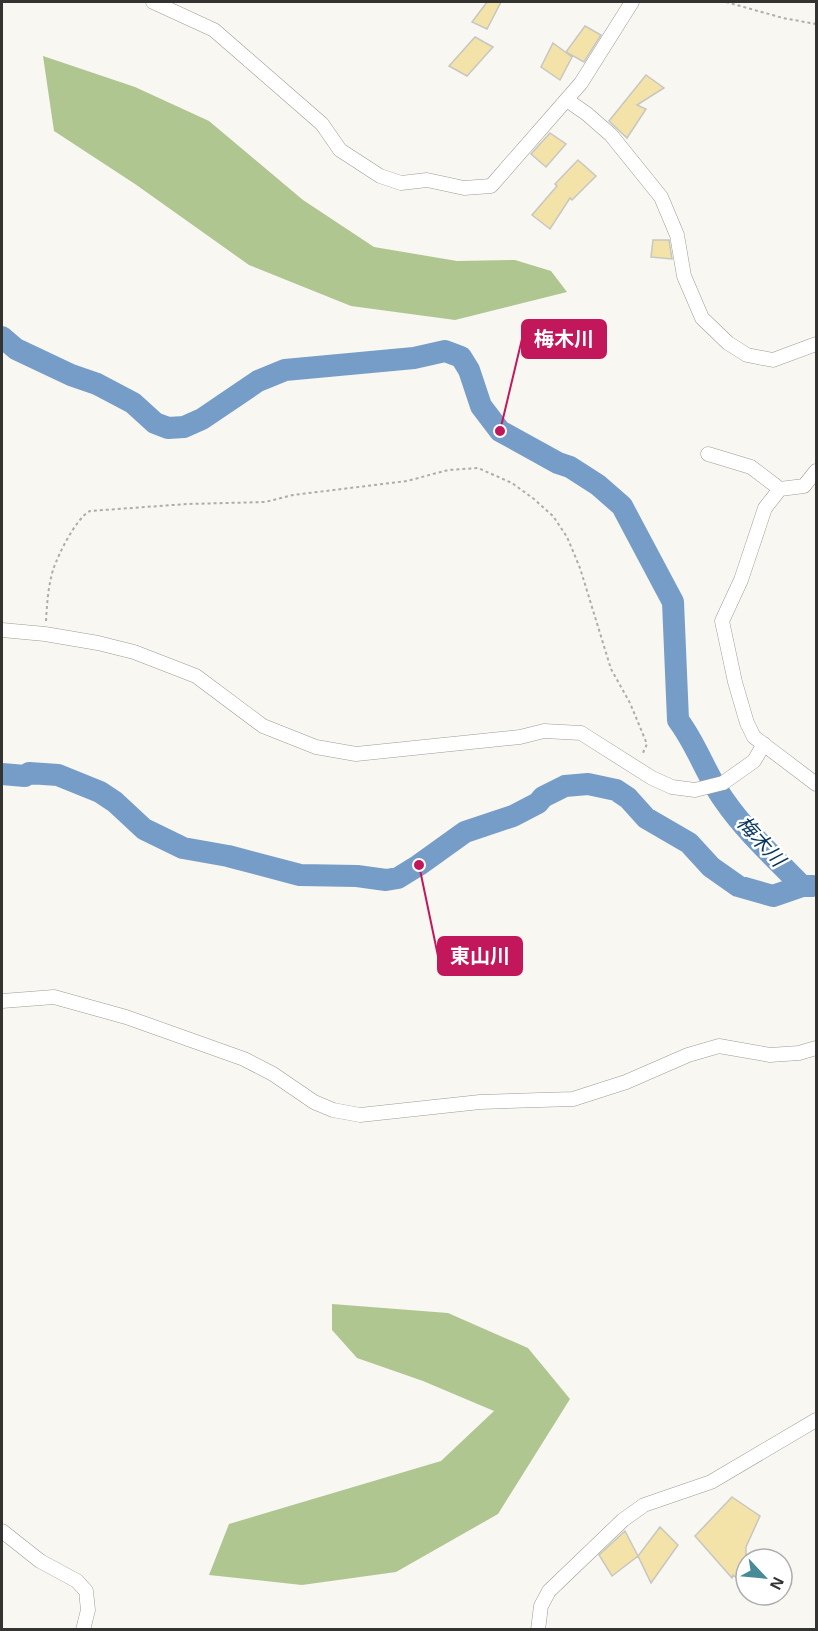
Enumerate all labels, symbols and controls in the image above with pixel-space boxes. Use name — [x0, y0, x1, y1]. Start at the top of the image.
callout: 梅木川 — [522, 320, 606, 358]
text: 梅木川 — [534, 328, 594, 350]
water label: 梅木川 — [733, 811, 791, 872]
callout: 東山川 — [438, 937, 522, 975]
text: 東山川 — [450, 945, 510, 967]
north arrow — [734, 1547, 794, 1607]
text: N — [767, 1574, 787, 1592]

